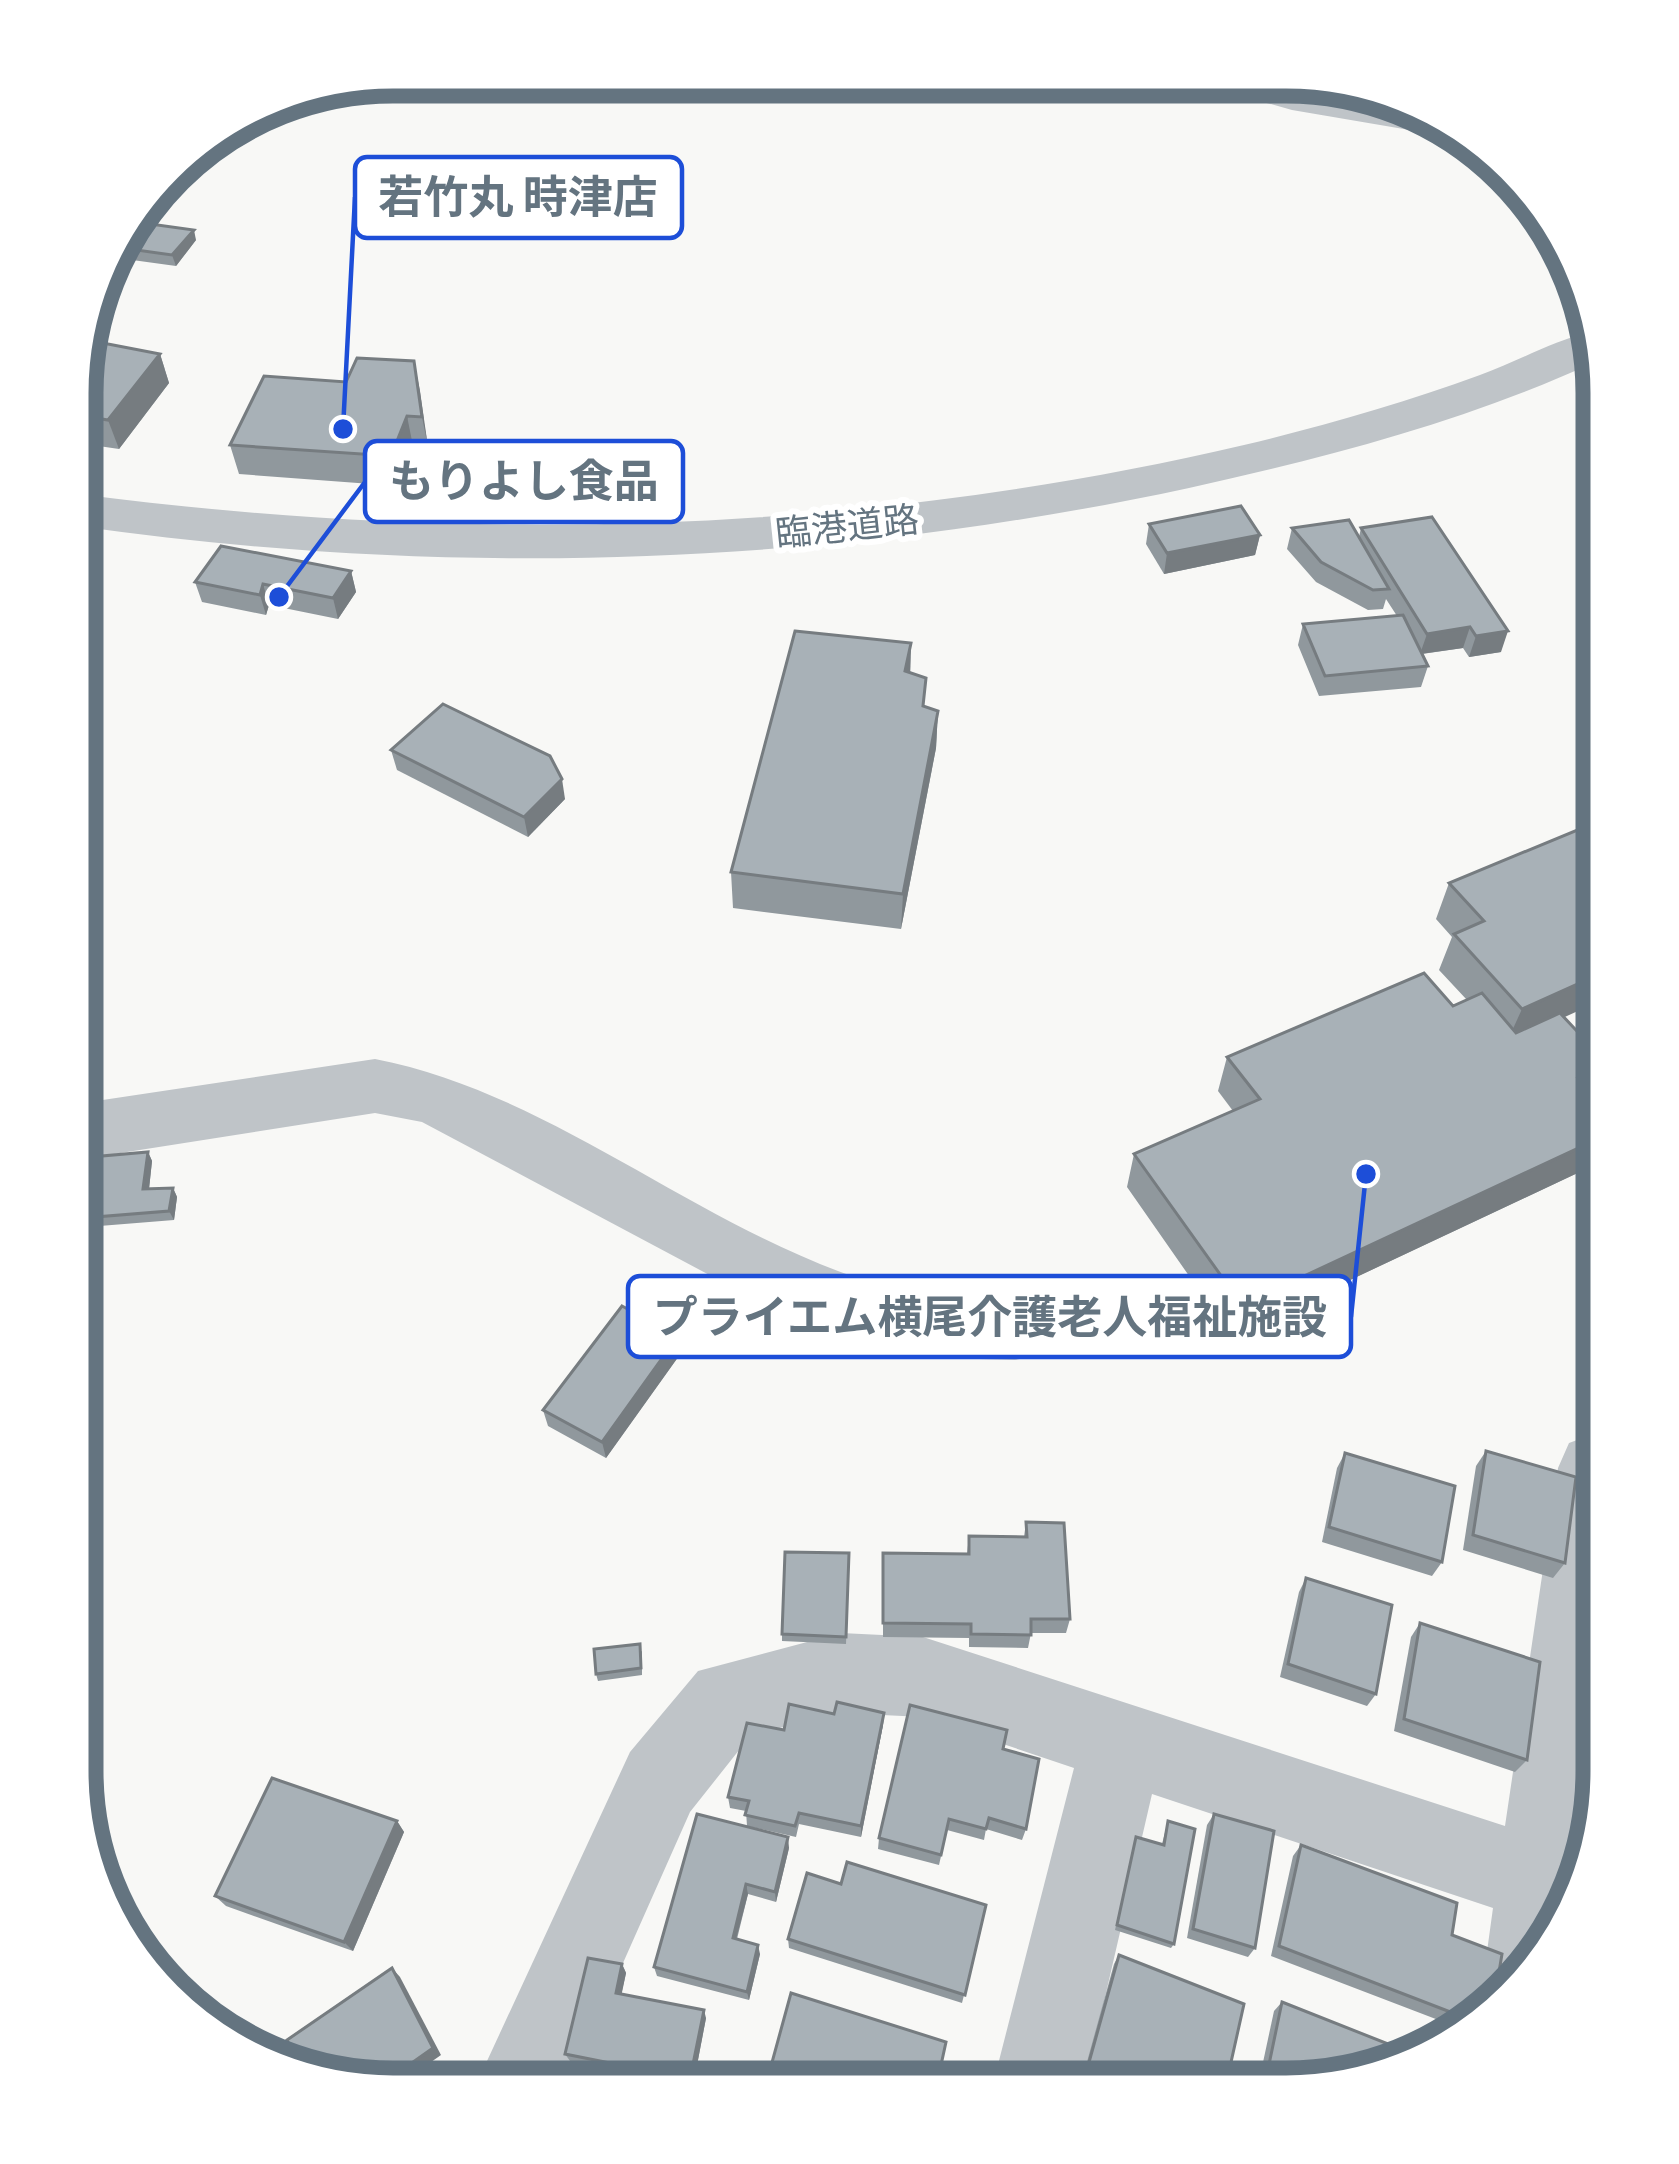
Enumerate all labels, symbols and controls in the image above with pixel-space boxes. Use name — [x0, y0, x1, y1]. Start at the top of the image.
callout: 若竹丸 時津店 — [355, 157, 682, 238]
text: 若竹丸 時津店 — [378, 168, 658, 222]
callout: もりよし食品 — [365, 441, 683, 522]
text: もりよし食品 — [389, 452, 659, 506]
street label: 臨港道路 — [773, 496, 921, 553]
callout: プライエム横尾介護老人福祉施設 — [628, 1276, 1351, 1357]
text: プライエム横尾介護老人福祉施設 — [653, 1288, 1327, 1342]

